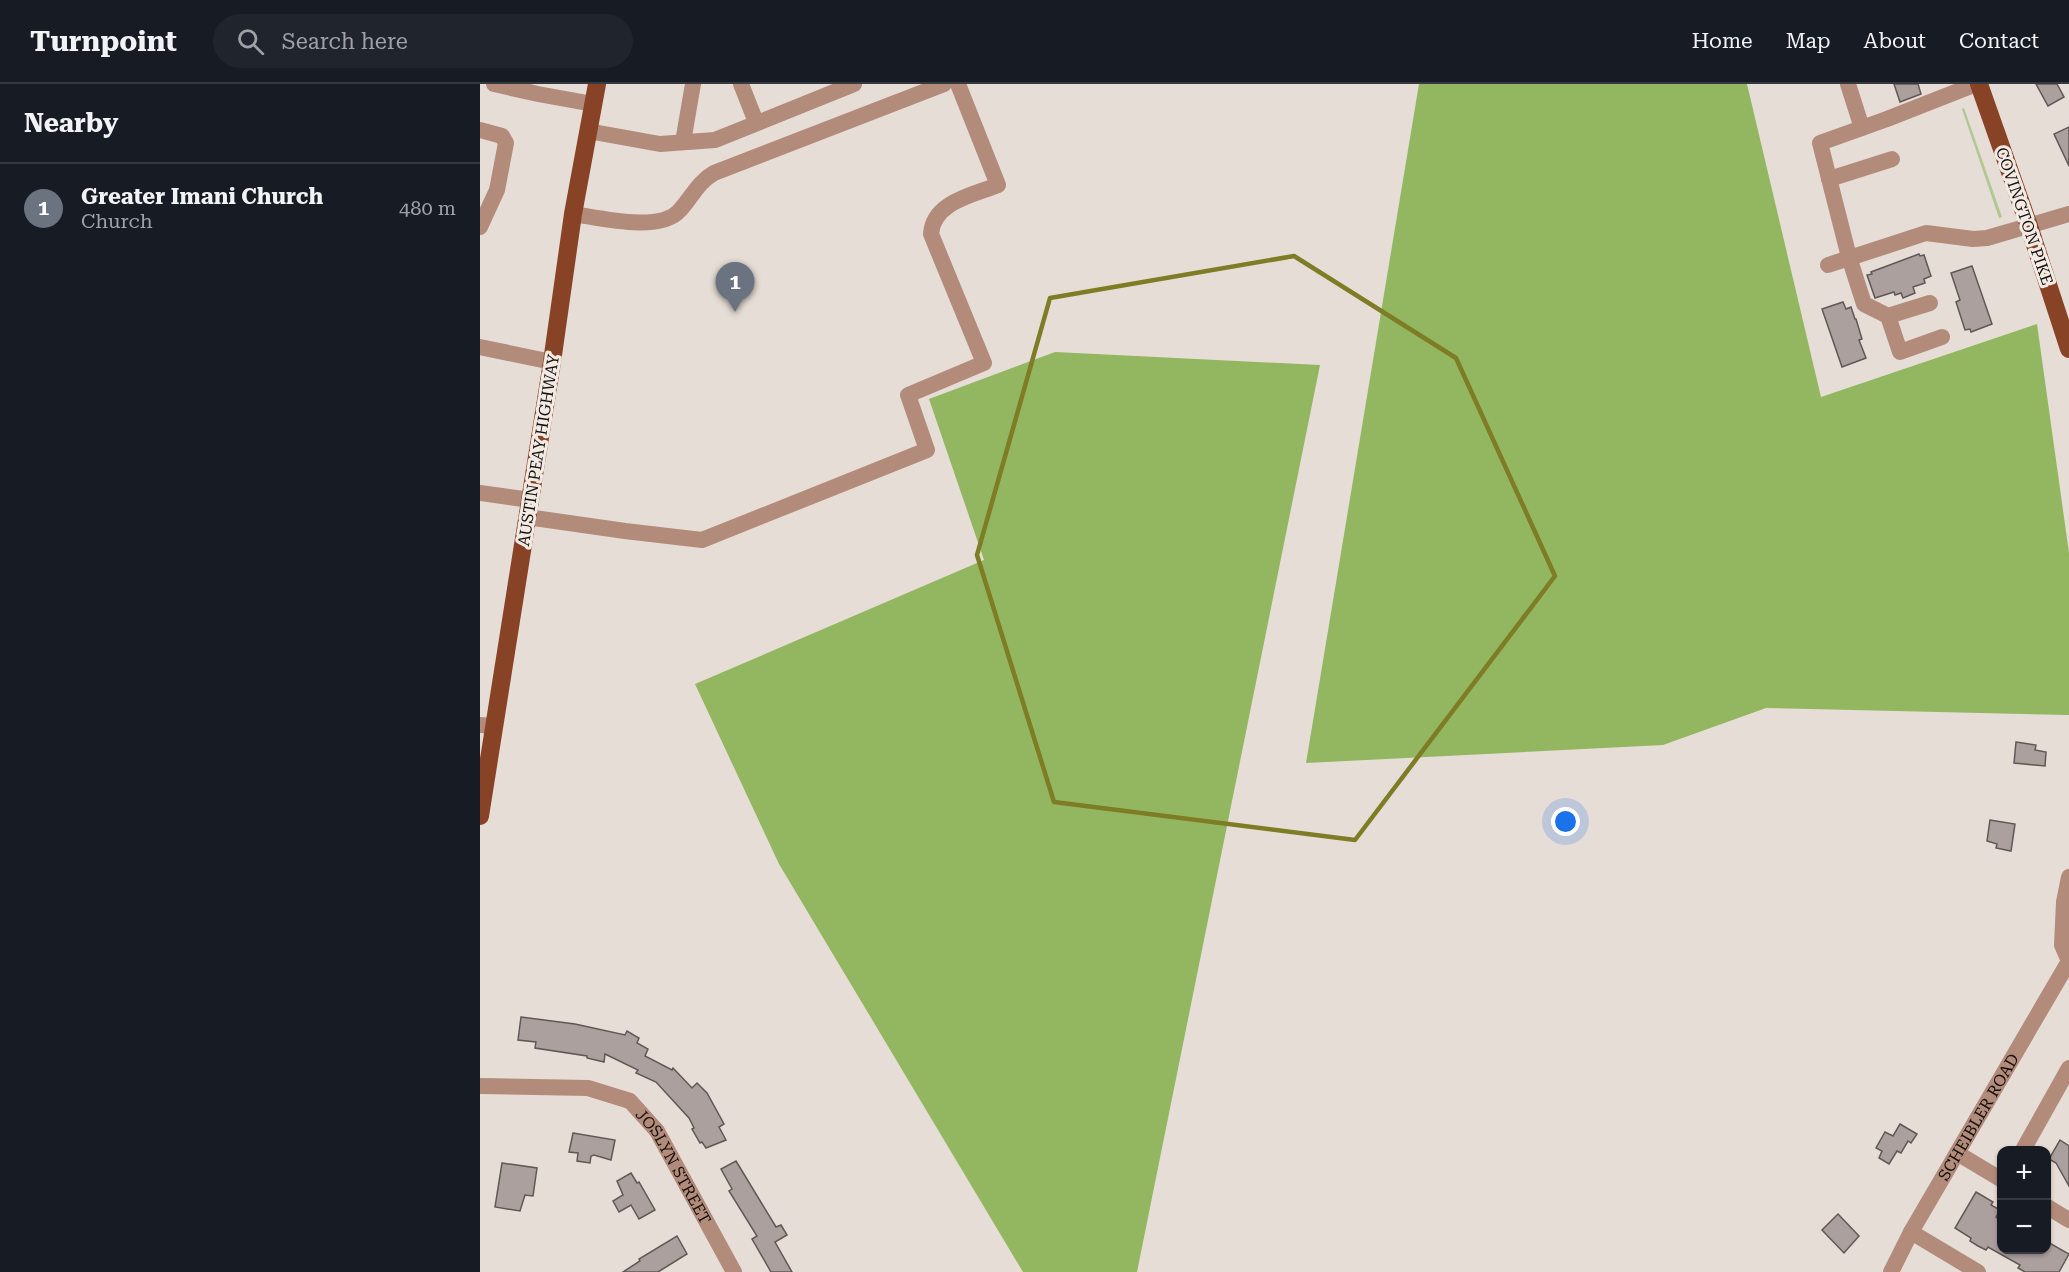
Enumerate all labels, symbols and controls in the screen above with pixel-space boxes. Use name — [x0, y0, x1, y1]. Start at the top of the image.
search box — [213, 14, 633, 68]
text: Turnpoint — [30, 25, 177, 58]
icon: search — [234, 25, 267, 58]
text: Search here — [282, 29, 408, 54]
text: Home — [1692, 29, 1753, 53]
text: Map — [1786, 29, 1831, 53]
text: About — [1864, 29, 1926, 53]
text: Contact — [1959, 29, 2039, 53]
text: Nearby — [24, 108, 118, 138]
street label: COVINGTON PIKE — [1992, 145, 2057, 287]
text: Greater Imani Church — [81, 184, 323, 209]
text: 1 — [38, 196, 49, 220]
text: 480 m — [399, 196, 456, 220]
text: Church — [81, 209, 153, 233]
pin: 1 — [716, 262, 754, 312]
street label: AUSTIN PEAY HIGHWAY — [514, 353, 563, 547]
your location — [1551, 807, 1580, 836]
street label: SCHEIBLER ROAD — [1934, 1050, 2023, 1184]
street label: JOSLYN STREET — [632, 1105, 715, 1228]
map controls — [1997, 1146, 2051, 1254]
button: + — [1997, 1146, 2051, 1200]
button: − — [1997, 1200, 2051, 1254]

